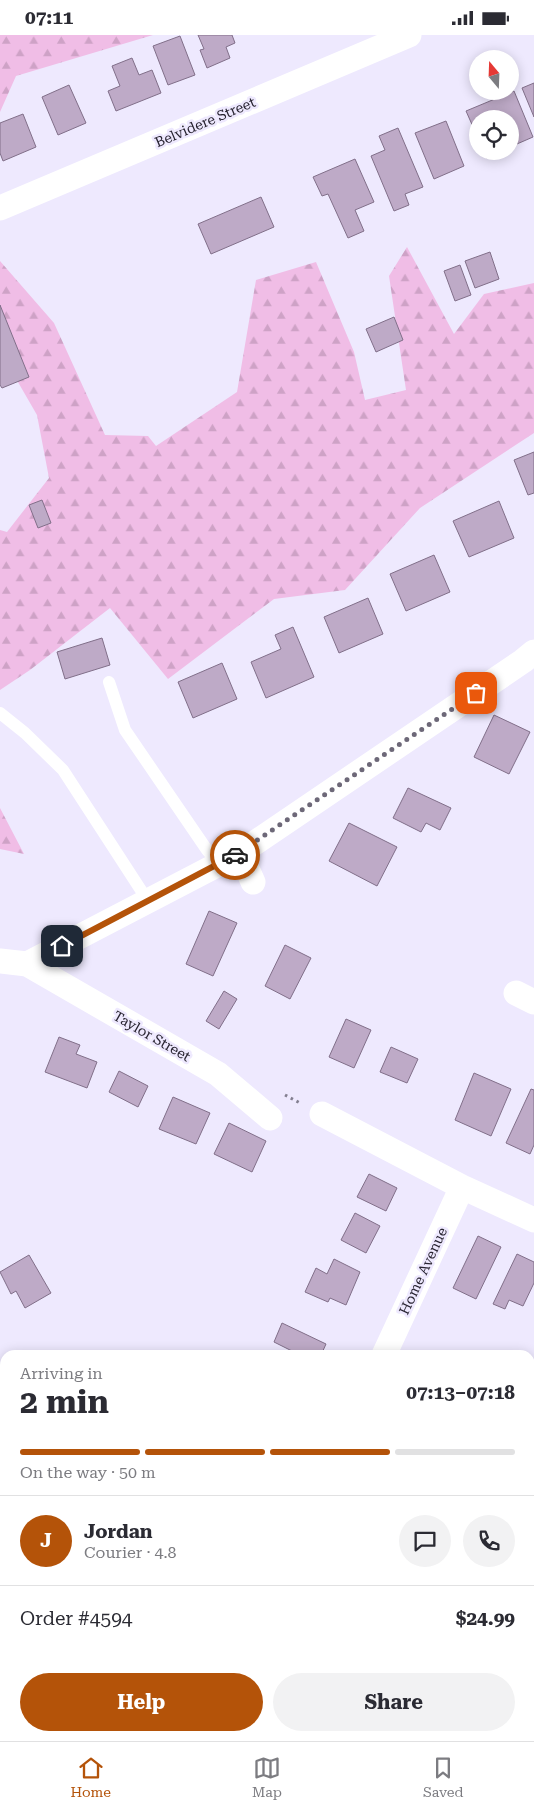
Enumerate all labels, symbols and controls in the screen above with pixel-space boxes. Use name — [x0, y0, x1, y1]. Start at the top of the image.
text: 07:11 — [25, 6, 74, 29]
north arrow — [469, 50, 519, 100]
map controls — [469, 50, 519, 160]
street label: Belvidere Street — [152, 94, 258, 150]
button: locate — [469, 110, 519, 160]
pin — [455, 672, 497, 714]
icon: bag — [462, 679, 490, 707]
courier — [210, 830, 260, 880]
icon: car — [221, 841, 249, 869]
pin — [41, 925, 83, 967]
icon: home — [48, 932, 76, 960]
street label: Taylor Street — [111, 1007, 193, 1065]
street label: Home Avenue — [396, 1225, 450, 1317]
text: Arriving in — [20, 1364, 103, 1383]
text: 07:13–07:18 — [406, 1381, 515, 1404]
text: 2 min — [20, 1383, 109, 1421]
text: On the way · 50 m — [20, 1463, 156, 1482]
button: chat — [399, 1515, 451, 1567]
button: phone — [463, 1515, 515, 1567]
text: Jordan — [84, 1520, 153, 1543]
text: J — [40, 1529, 52, 1552]
text: Courier · 4.8 — [84, 1543, 177, 1562]
text: Order #4594 — [20, 1607, 132, 1630]
text: $24.99 — [456, 1607, 515, 1630]
button: Help — [20, 1673, 263, 1731]
button: Share — [273, 1673, 515, 1731]
tab: Home — [70, 1754, 111, 1800]
tab: Map — [252, 1754, 282, 1800]
tab: Saved — [423, 1754, 464, 1800]

